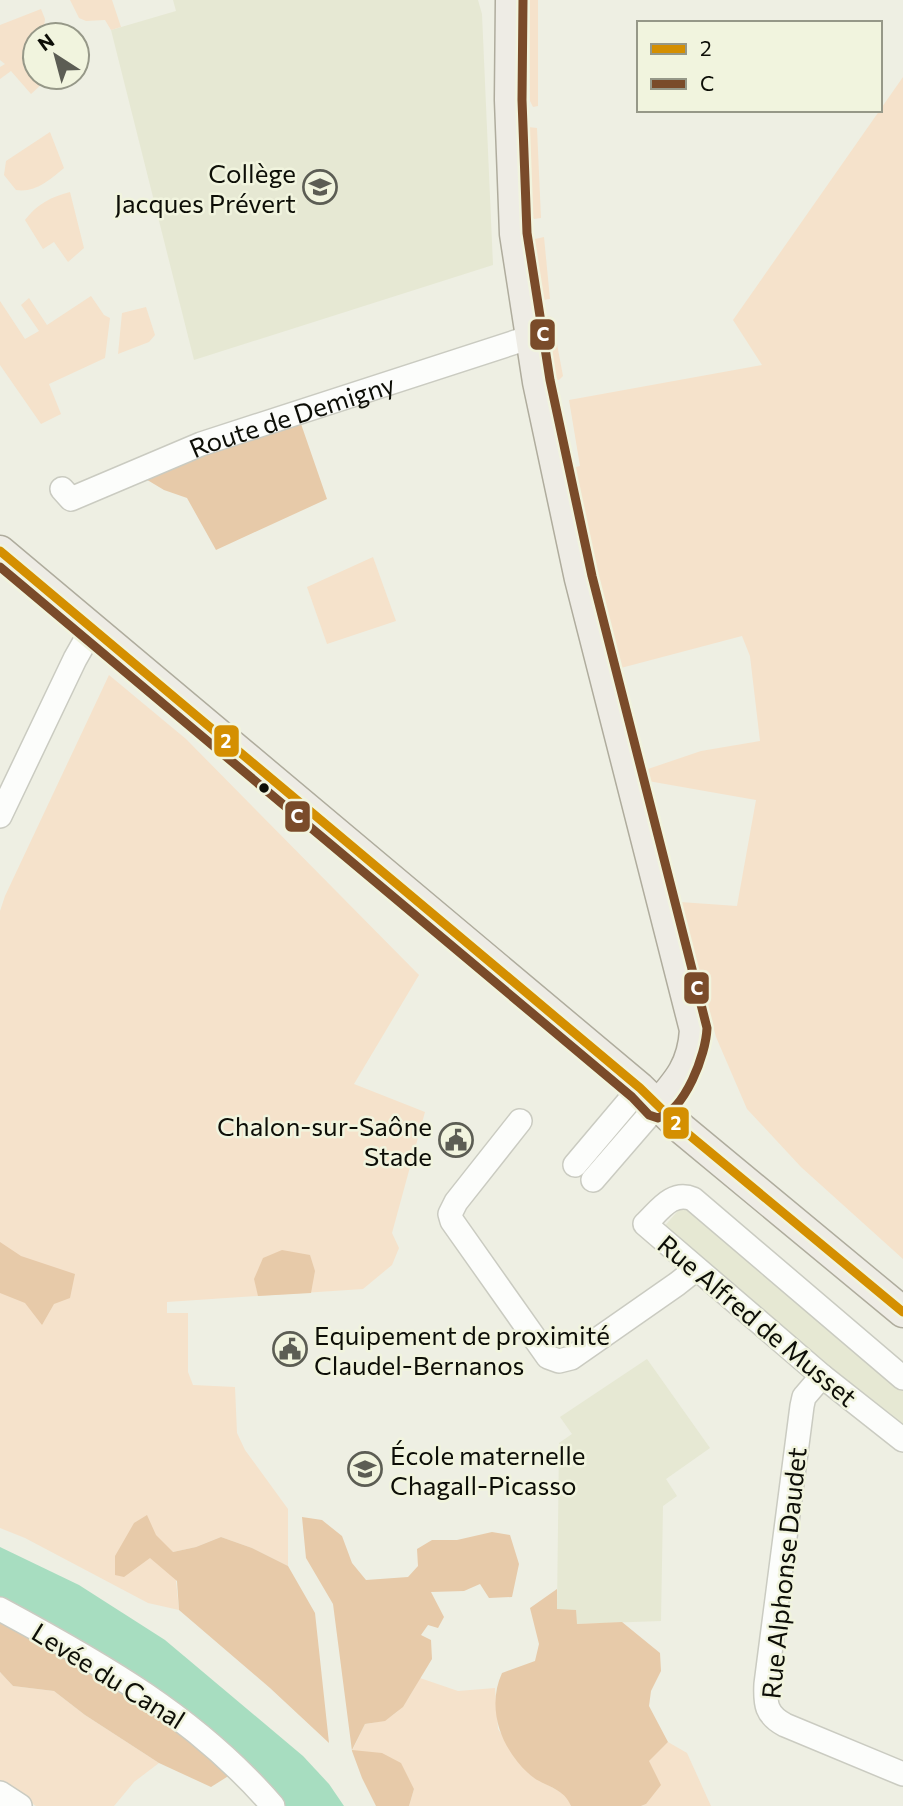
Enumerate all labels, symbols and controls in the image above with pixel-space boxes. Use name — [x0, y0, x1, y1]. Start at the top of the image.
north arrow — [21, 21, 91, 91]
legend — [637, 21, 882, 112]
text: N — [33, 28, 58, 55]
text: 2 — [700, 35, 712, 60]
text: C — [700, 70, 714, 95]
place label: Collège Jacques Prévert — [114, 157, 296, 218]
school or university icon: Collège Jacques Prévert — [301, 168, 339, 206]
line badge: C — [529, 318, 556, 351]
text: C — [537, 322, 550, 345]
street label: Route de Demigny — [184, 367, 398, 463]
line badge: 2 — [213, 724, 240, 758]
text: 2 — [221, 729, 231, 752]
unlabelled marker — [257, 781, 271, 795]
line badge: C — [284, 800, 311, 833]
text: C — [291, 804, 304, 827]
line badge: C — [683, 971, 710, 1005]
text: C — [691, 976, 704, 999]
line badge: 2 — [662, 1106, 690, 1140]
place label: Chalon-sur-Saône Stade — [217, 1110, 432, 1171]
text: 2 — [671, 1111, 681, 1134]
public building icon: Chalon-sur-Saône Stade — [437, 1121, 475, 1159]
street label: Rue Alfred de Musset — [652, 1228, 864, 1412]
place label: Equipement de proximité Claudel-Bernanos — [314, 1319, 610, 1380]
public building icon: Equipement de proximité Claudel-Bernanos — [271, 1330, 309, 1368]
place label: École maternelle Chagall-Picasso — [390, 1439, 586, 1500]
street label: Rue Alphonse Daudet — [754, 1446, 812, 1700]
school or university icon: École maternelle Chagall-Picasso — [346, 1450, 384, 1488]
street label: Levée du Canal — [27, 1616, 191, 1734]

